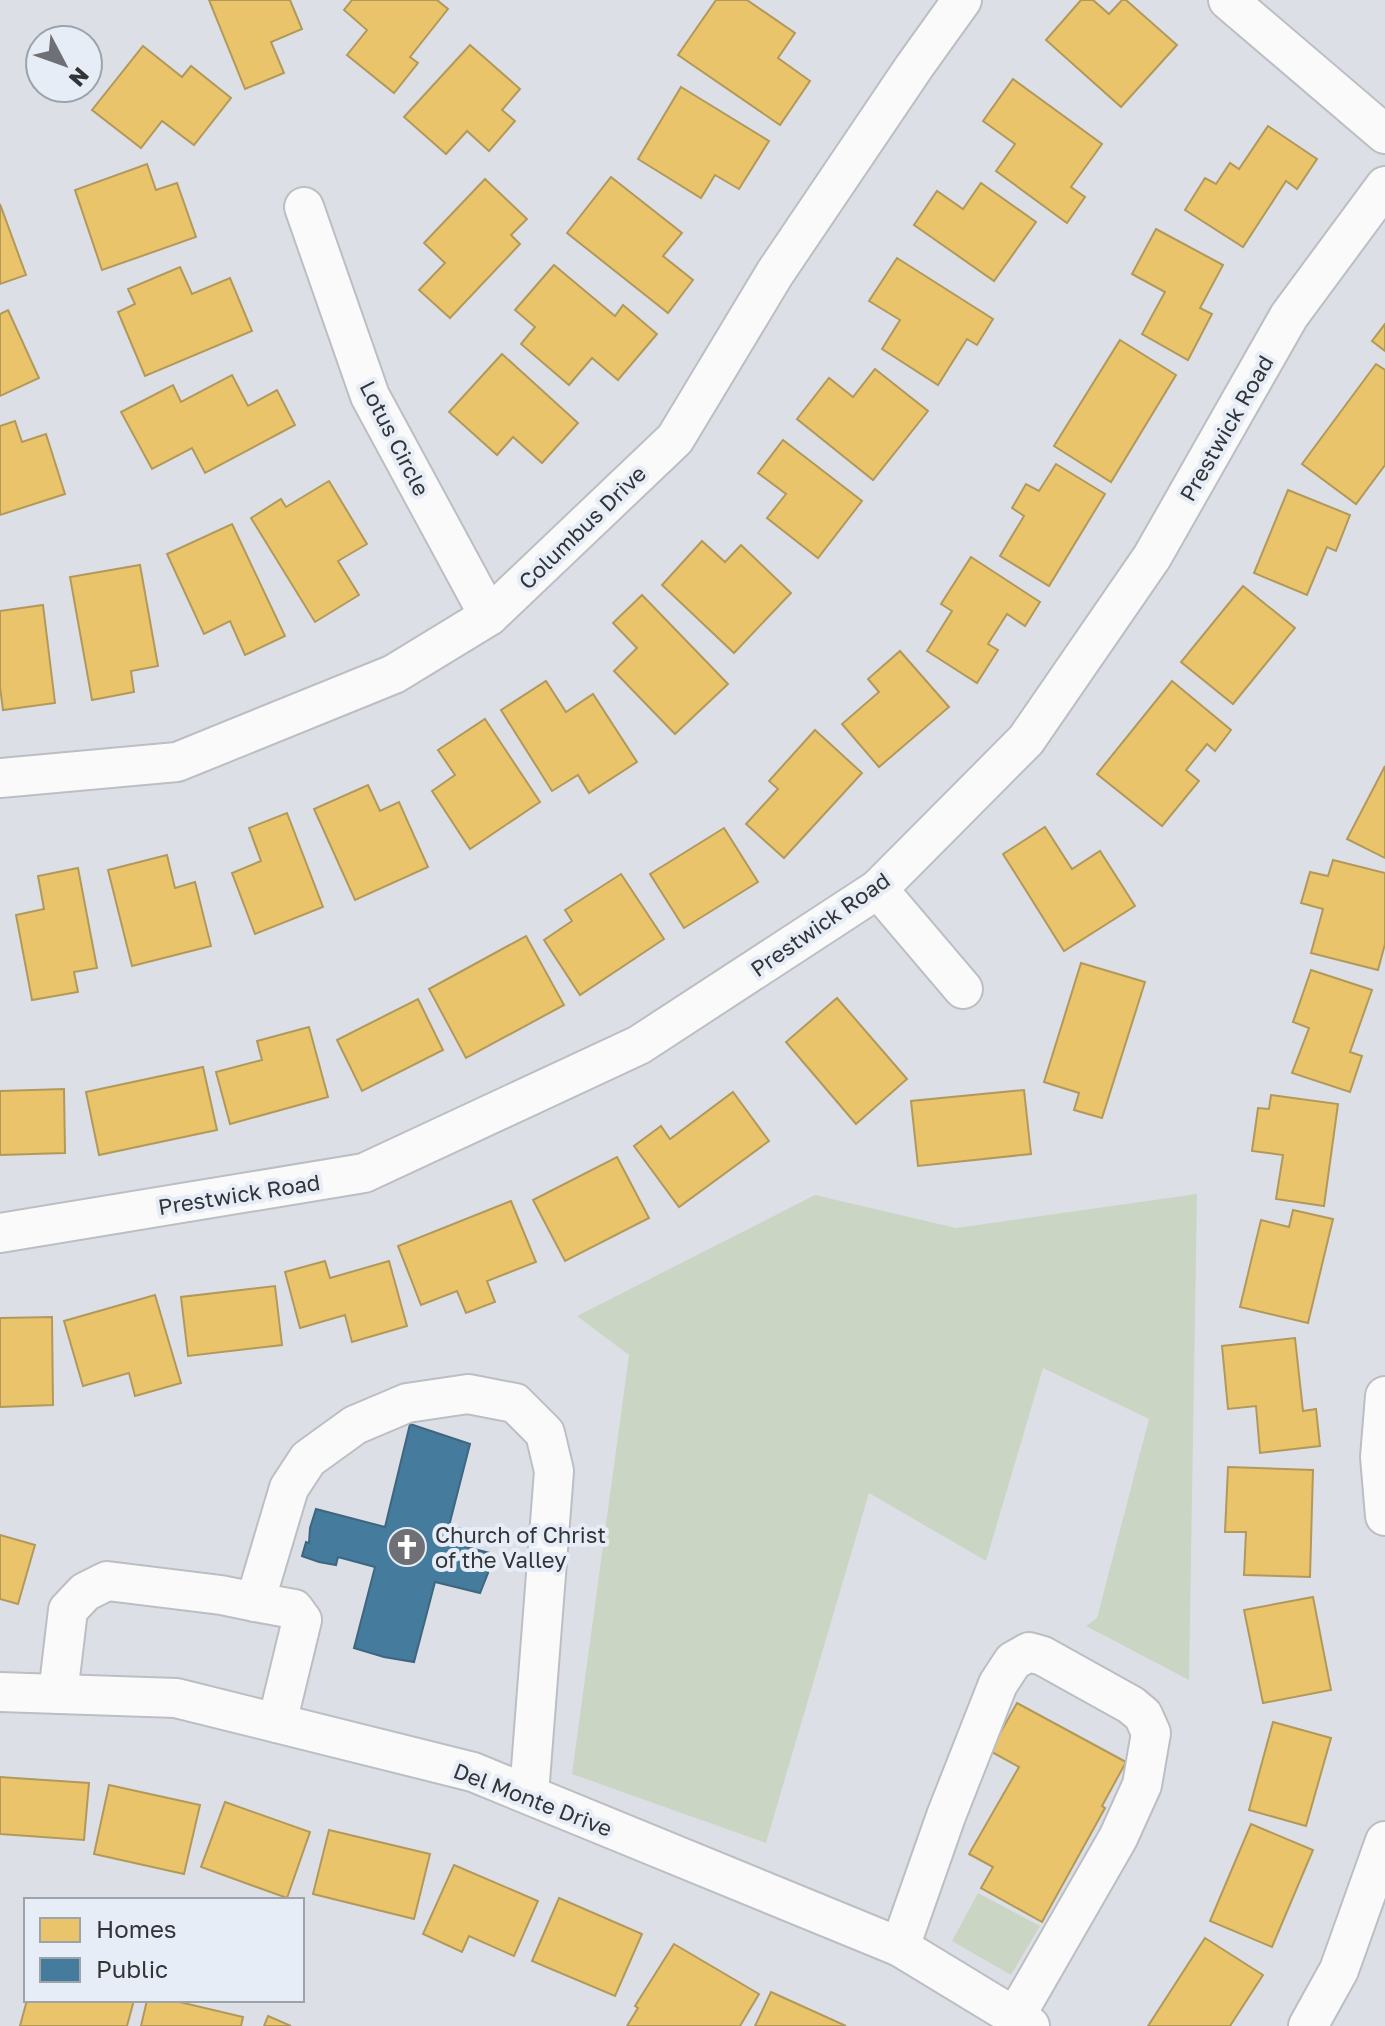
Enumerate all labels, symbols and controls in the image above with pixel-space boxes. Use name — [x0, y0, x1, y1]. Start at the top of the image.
north arrow — [24, 24, 104, 104]
text: N — [64, 62, 95, 93]
street label: Prestwick Road — [1173, 350, 1279, 506]
street label: Lotus Circle — [354, 376, 436, 500]
street label: Columbus Drive — [513, 459, 651, 595]
street label: Prestwick Road — [745, 866, 895, 982]
street label: Prestwick Road — [156, 1168, 322, 1220]
place label: Church of Christ of the Valley — [435, 1521, 606, 1573]
church icon: Church of Christ of the Valley — [386, 1526, 428, 1568]
street label: Del Monte Drive — [450, 1756, 616, 1842]
legend — [24, 1898, 304, 2002]
text: Homes — [96, 1914, 177, 1943]
text: Public — [96, 1954, 168, 1983]

